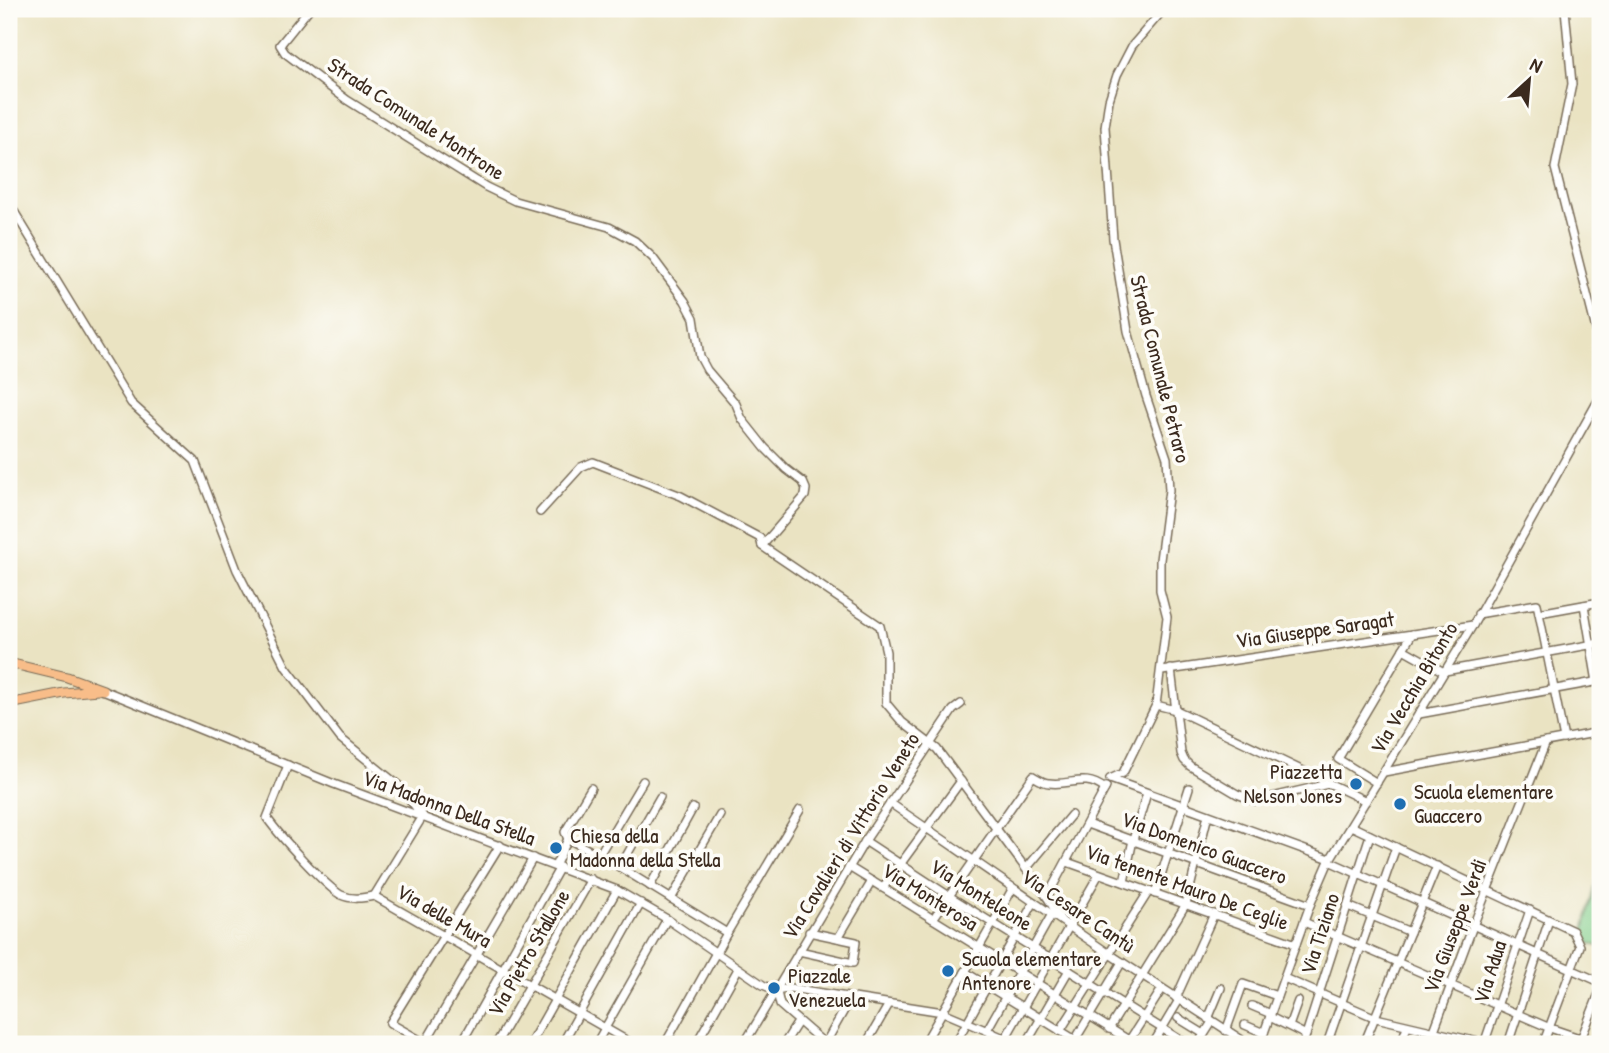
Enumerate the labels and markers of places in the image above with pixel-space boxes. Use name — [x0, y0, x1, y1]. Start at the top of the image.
place label: Piazzetta Nelson Jones — [1244, 757, 1342, 810]
marker: Piazzetta Nelson Jones — [1348, 776, 1364, 792]
place label: Scuola elementare Guaccero — [1414, 777, 1554, 830]
marker: Scuola elementare Guaccero — [1392, 796, 1408, 812]
place label: Chiesa della Madonna della Stella — [570, 821, 721, 874]
marker: Chiesa della Madonna della Stella — [548, 840, 564, 856]
place label: Scuola elementare Antenore — [962, 944, 1102, 997]
place label: Piazzale Venezuela — [788, 961, 866, 1014]
marker: Scuola elementare Antenore — [940, 963, 956, 979]
marker: Piazzale Venezuela — [766, 980, 782, 996]

